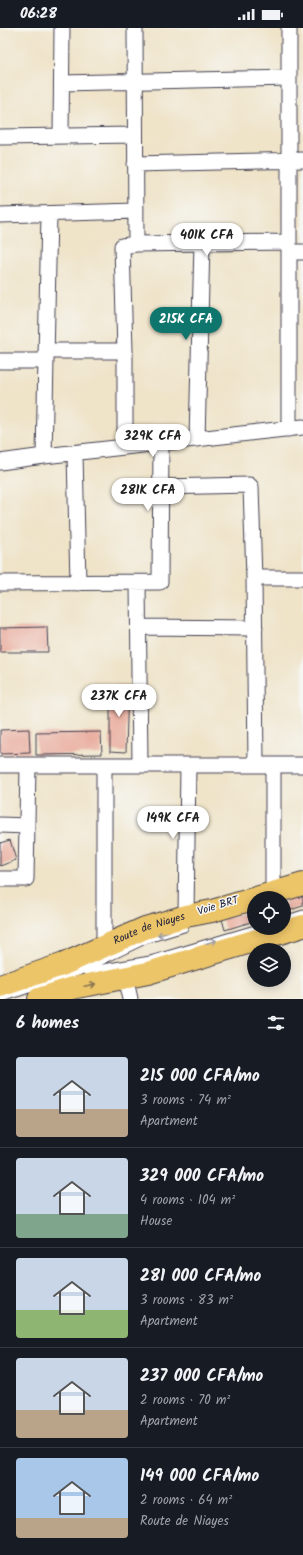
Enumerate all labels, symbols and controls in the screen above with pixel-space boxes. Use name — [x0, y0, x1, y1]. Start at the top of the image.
text: 06:28 — [20, 2, 57, 26]
pin: 401K CFA — [166, 223, 248, 257]
text: 401K CFA — [180, 225, 234, 246]
pin: 215K CFA — [145, 307, 227, 341]
text: 215K CFA — [159, 309, 213, 330]
pin: 329K CFA — [112, 424, 194, 458]
text: 329K CFA — [124, 426, 182, 447]
pin: 281K CFA — [107, 478, 189, 512]
text: 281K CFA — [120, 480, 176, 501]
pin: 237K CFA — [78, 684, 160, 718]
text: 237K CFA — [91, 686, 147, 707]
pin: 149K CFA — [132, 806, 214, 840]
text: 149K CFA — [146, 808, 200, 829]
street label: Voie BRT — [195, 891, 242, 921]
map controls — [247, 891, 291, 987]
button: locate — [247, 891, 291, 935]
street label: Route de Niayes — [110, 908, 187, 950]
one-way arrow — [158, 931, 170, 939]
one-way arrow — [205, 938, 218, 945]
button: layers — [247, 943, 291, 987]
one-way arrow — [83, 980, 96, 988]
text: 6 homes — [16, 1010, 79, 1037]
icon: filters — [265, 1012, 287, 1034]
text: 215 000 CFA/mo — [140, 1063, 260, 1090]
icon: home — [48, 1073, 96, 1121]
text: 3 rooms · 74 m² — [140, 1090, 231, 1111]
text: Apartment — [140, 1111, 198, 1132]
text: 329 000 CFA/mo — [140, 1163, 264, 1190]
icon: home — [48, 1174, 96, 1222]
text: 4 rooms · 104 m² — [140, 1190, 235, 1211]
text: House — [140, 1211, 172, 1232]
text: 281 000 CFA/mo — [140, 1263, 261, 1290]
icon: home — [48, 1274, 96, 1322]
text: 3 rooms · 83 m² — [140, 1290, 233, 1311]
text: Apartment — [140, 1311, 198, 1332]
text: 237 000 CFA/mo — [140, 1363, 263, 1390]
icon: home — [48, 1374, 96, 1422]
text: 2 rooms · 70 m² — [140, 1390, 230, 1411]
text: Apartment — [140, 1411, 198, 1432]
text: 149 000 CFA/mo — [140, 1463, 259, 1490]
icon: home — [48, 1474, 96, 1522]
text: 2 rooms · 64 m² — [140, 1490, 232, 1511]
text: Route de Niayes — [140, 1511, 229, 1532]

